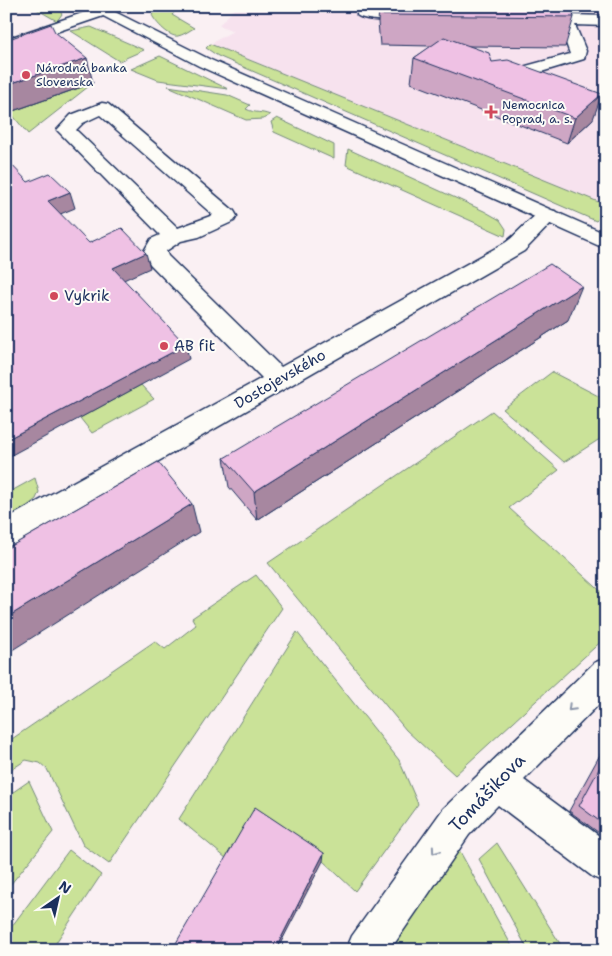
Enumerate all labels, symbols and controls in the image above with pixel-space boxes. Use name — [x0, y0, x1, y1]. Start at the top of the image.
place label: Národná banka Slovenska — [36, 60, 127, 90]
marker: Národná banka Slovenska — [20, 69, 32, 81]
place label: Nemocnica Poprad, a. s. — [502, 97, 573, 127]
marker: Nemocnica Poprad, a. s. — [484, 105, 498, 119]
place label: Vykrik — [64, 286, 110, 306]
marker: Vykrik — [48, 290, 60, 302]
place label: AB fit — [174, 336, 215, 356]
marker: AB fit — [158, 340, 170, 352]
street label: Dostojevského — [231, 345, 329, 413]
one-way arrow — [568, 703, 577, 712]
street label: Tomášikova — [443, 749, 531, 837]
one-way arrow — [432, 845, 441, 855]
north arrow — [32, 874, 82, 924]
text: N — [56, 877, 75, 898]

